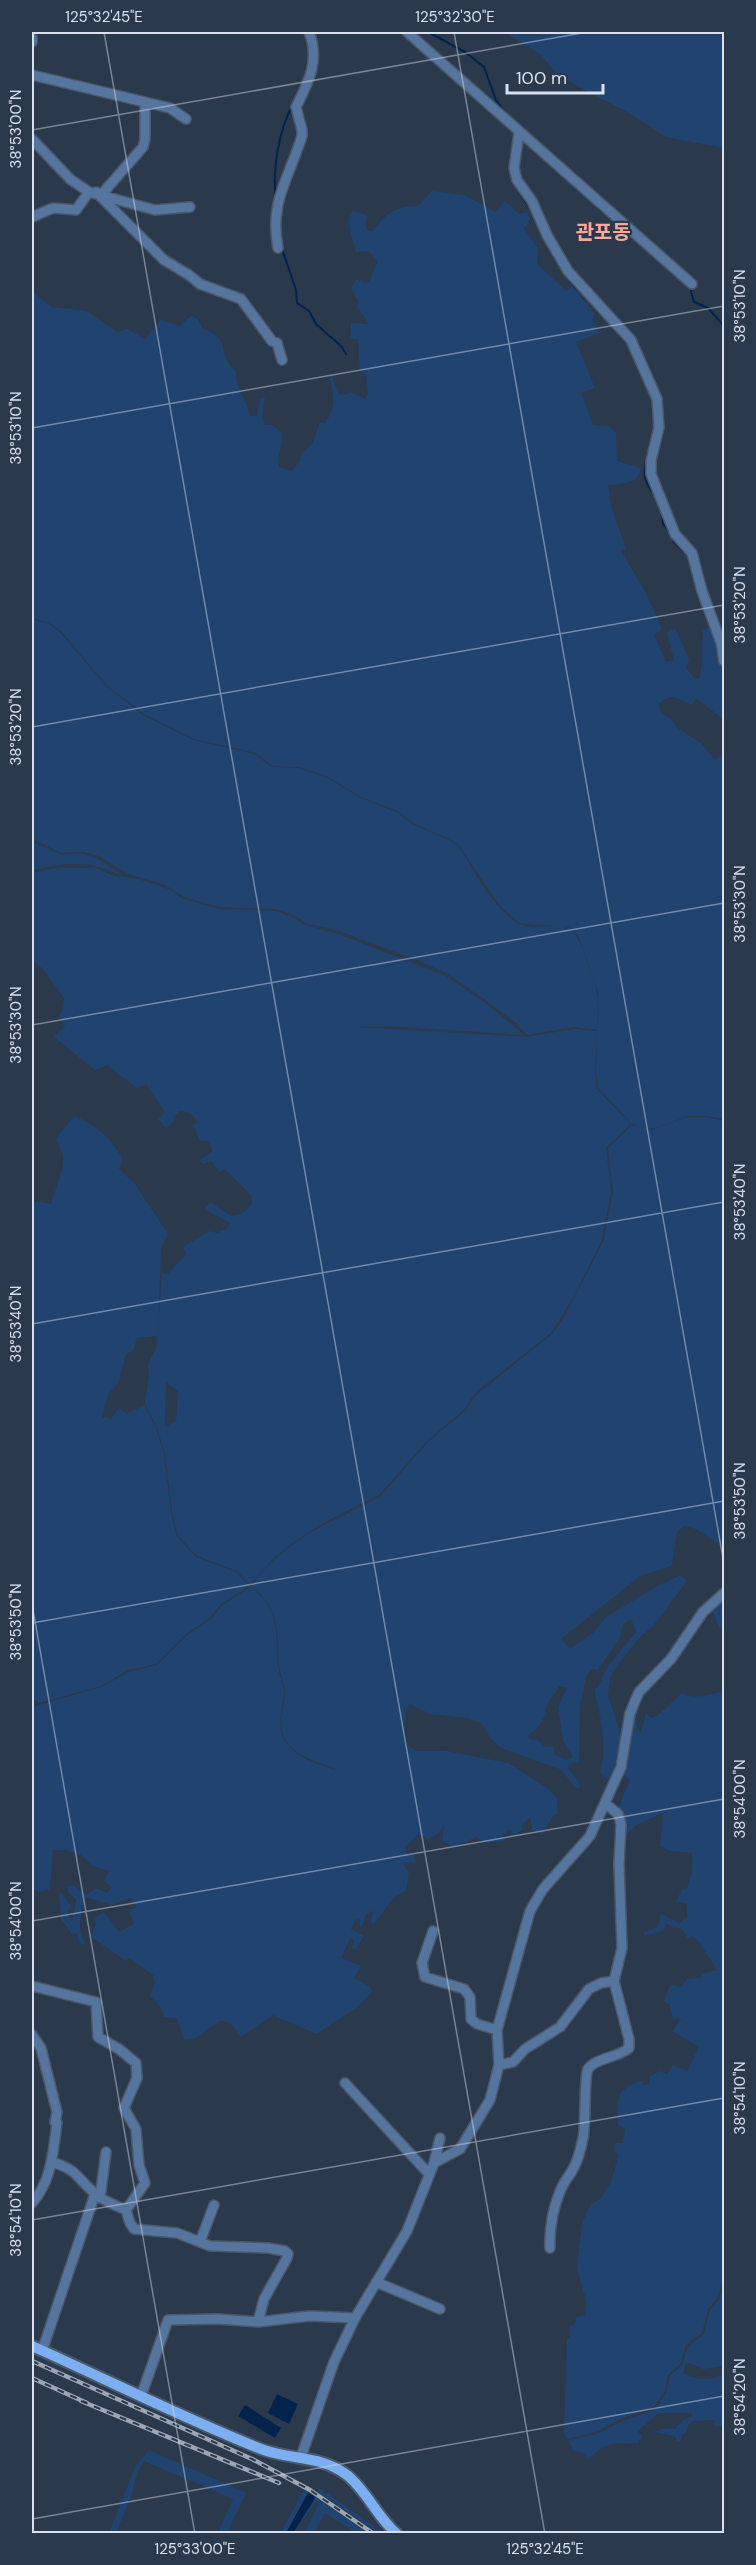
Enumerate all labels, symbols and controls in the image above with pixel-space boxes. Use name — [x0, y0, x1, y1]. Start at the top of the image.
text: 125°32'45"E — [65, 7, 143, 27]
text: 125°32'30"E — [415, 7, 495, 27]
scale bar — [507, 57, 603, 95]
text: 100 m — [516, 66, 567, 90]
text: 38°53'00"N — [6, 90, 26, 168]
district label: 관포동 — [575, 219, 631, 245]
text: 38°53'10"N — [730, 269, 750, 343]
text: 38°53'10"N — [6, 391, 26, 465]
text: 38°53'20"N — [730, 566, 750, 644]
text: 38°53'20"N — [6, 688, 26, 766]
text: 38°53'30"N — [730, 865, 750, 943]
text: 38°53'30"N — [6, 986, 26, 1064]
text: 38°53'40"N — [730, 1164, 750, 1240]
text: 38°53'40"N — [6, 1286, 26, 1362]
text: 38°53'50"N — [730, 1462, 750, 1540]
text: 38°53'50"N — [6, 1583, 26, 1661]
text: 38°54'00"N — [730, 1759, 750, 1839]
text: 38°54'00"N — [6, 1881, 26, 1961]
text: 38°54'10"N — [730, 2061, 750, 2135]
text: 38°54'10"N — [6, 2183, 26, 2257]
text: 38°54'20"N — [730, 2358, 750, 2436]
text: 125°33'00"E — [154, 2539, 236, 2559]
text: 125°32'45"E — [506, 2539, 584, 2559]

